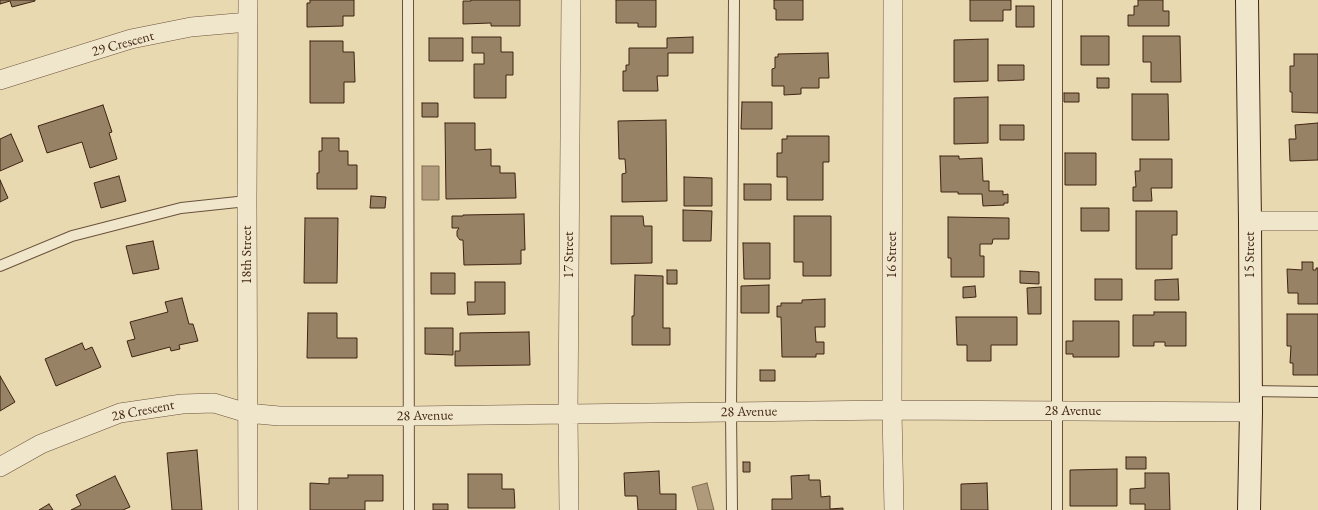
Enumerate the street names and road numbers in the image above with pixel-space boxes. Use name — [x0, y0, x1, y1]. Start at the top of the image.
street label: 29 Crescent — [90, 28, 156, 60]
street label: 18th Street — [239, 226, 255, 284]
street label: 17 Street — [561, 232, 577, 278]
street label: 16 Street — [884, 232, 900, 278]
street label: 15 Street — [1242, 232, 1258, 278]
street label: 28 Crescent — [110, 397, 176, 425]
street label: 28 Avenue — [721, 403, 777, 421]
street label: 28 Avenue — [1045, 403, 1101, 419]
street label: 28 Avenue — [397, 407, 453, 425]

